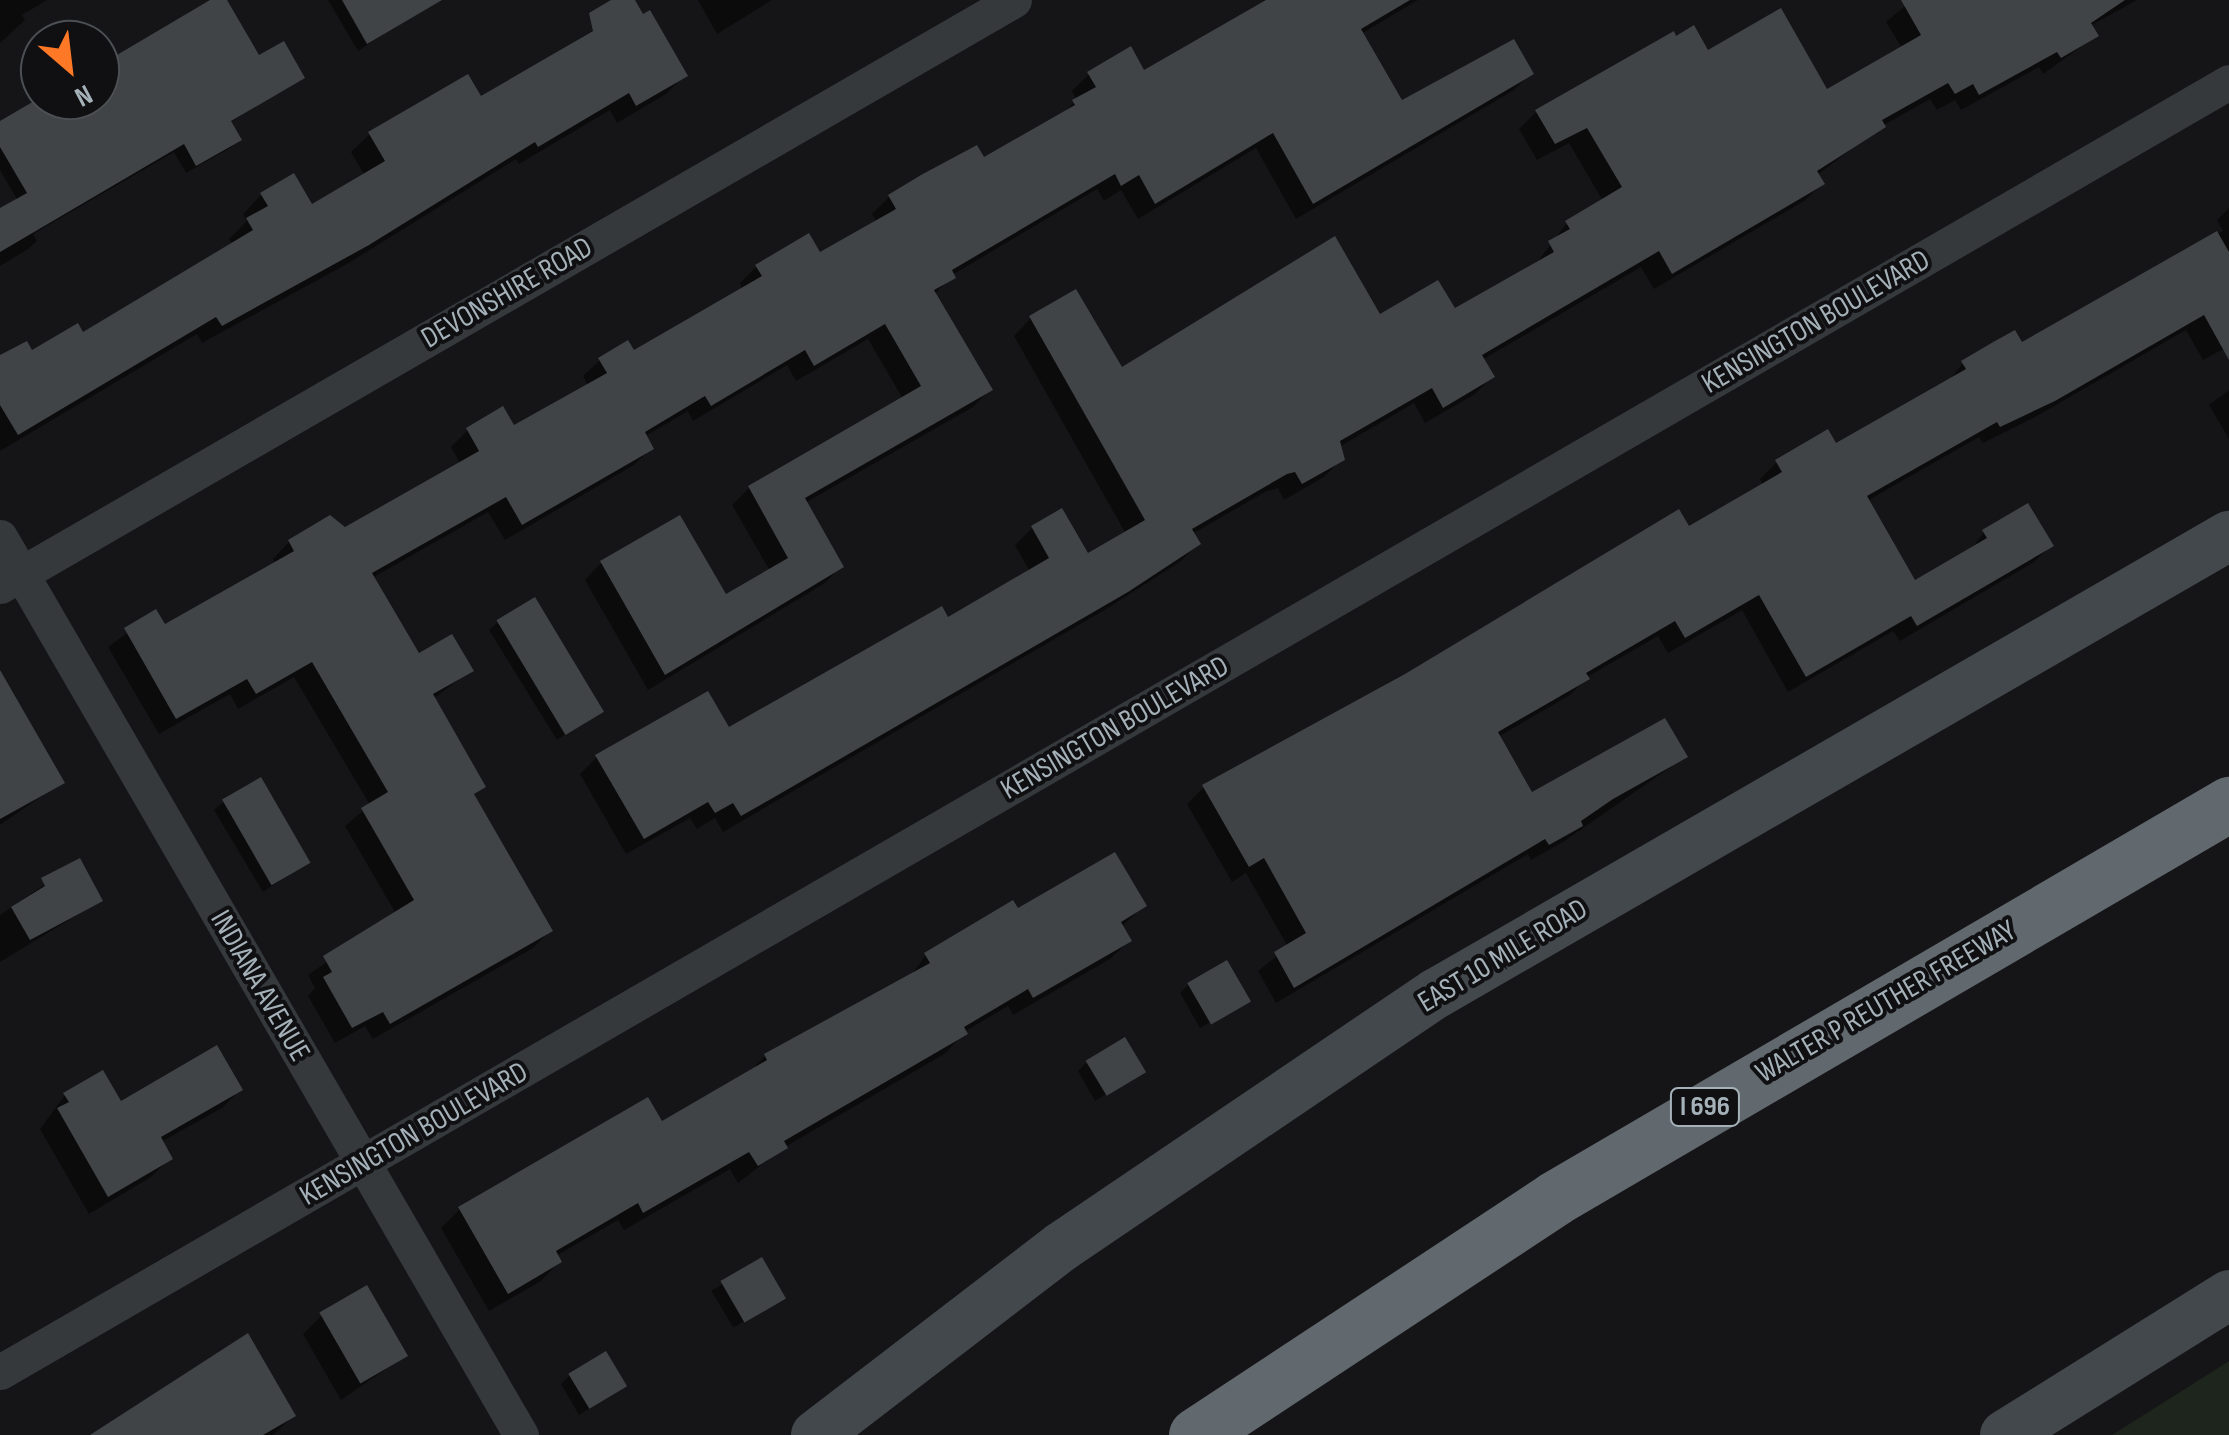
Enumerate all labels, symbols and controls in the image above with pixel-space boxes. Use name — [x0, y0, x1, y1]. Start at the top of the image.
north arrow — [20, 20, 120, 120]
text: N — [69, 77, 98, 113]
street label: DEVONSHIRE ROAD — [415, 230, 599, 356]
street label: KENSINGTON BOULEVARD — [1696, 242, 1936, 402]
street label: KENSINGTON BOULEVARD — [995, 648, 1235, 808]
street label: EAST 10 MILE ROAD — [1412, 891, 1594, 1021]
street label: INDIANA AVENUE — [202, 904, 318, 1068]
street label: WALTER P REUTHER FREEWAY — [1750, 913, 2022, 1091]
street label: KENSINGTON BOULEVARD — [294, 1054, 534, 1214]
road number: I 696 — [1668, 1084, 1742, 1130]

